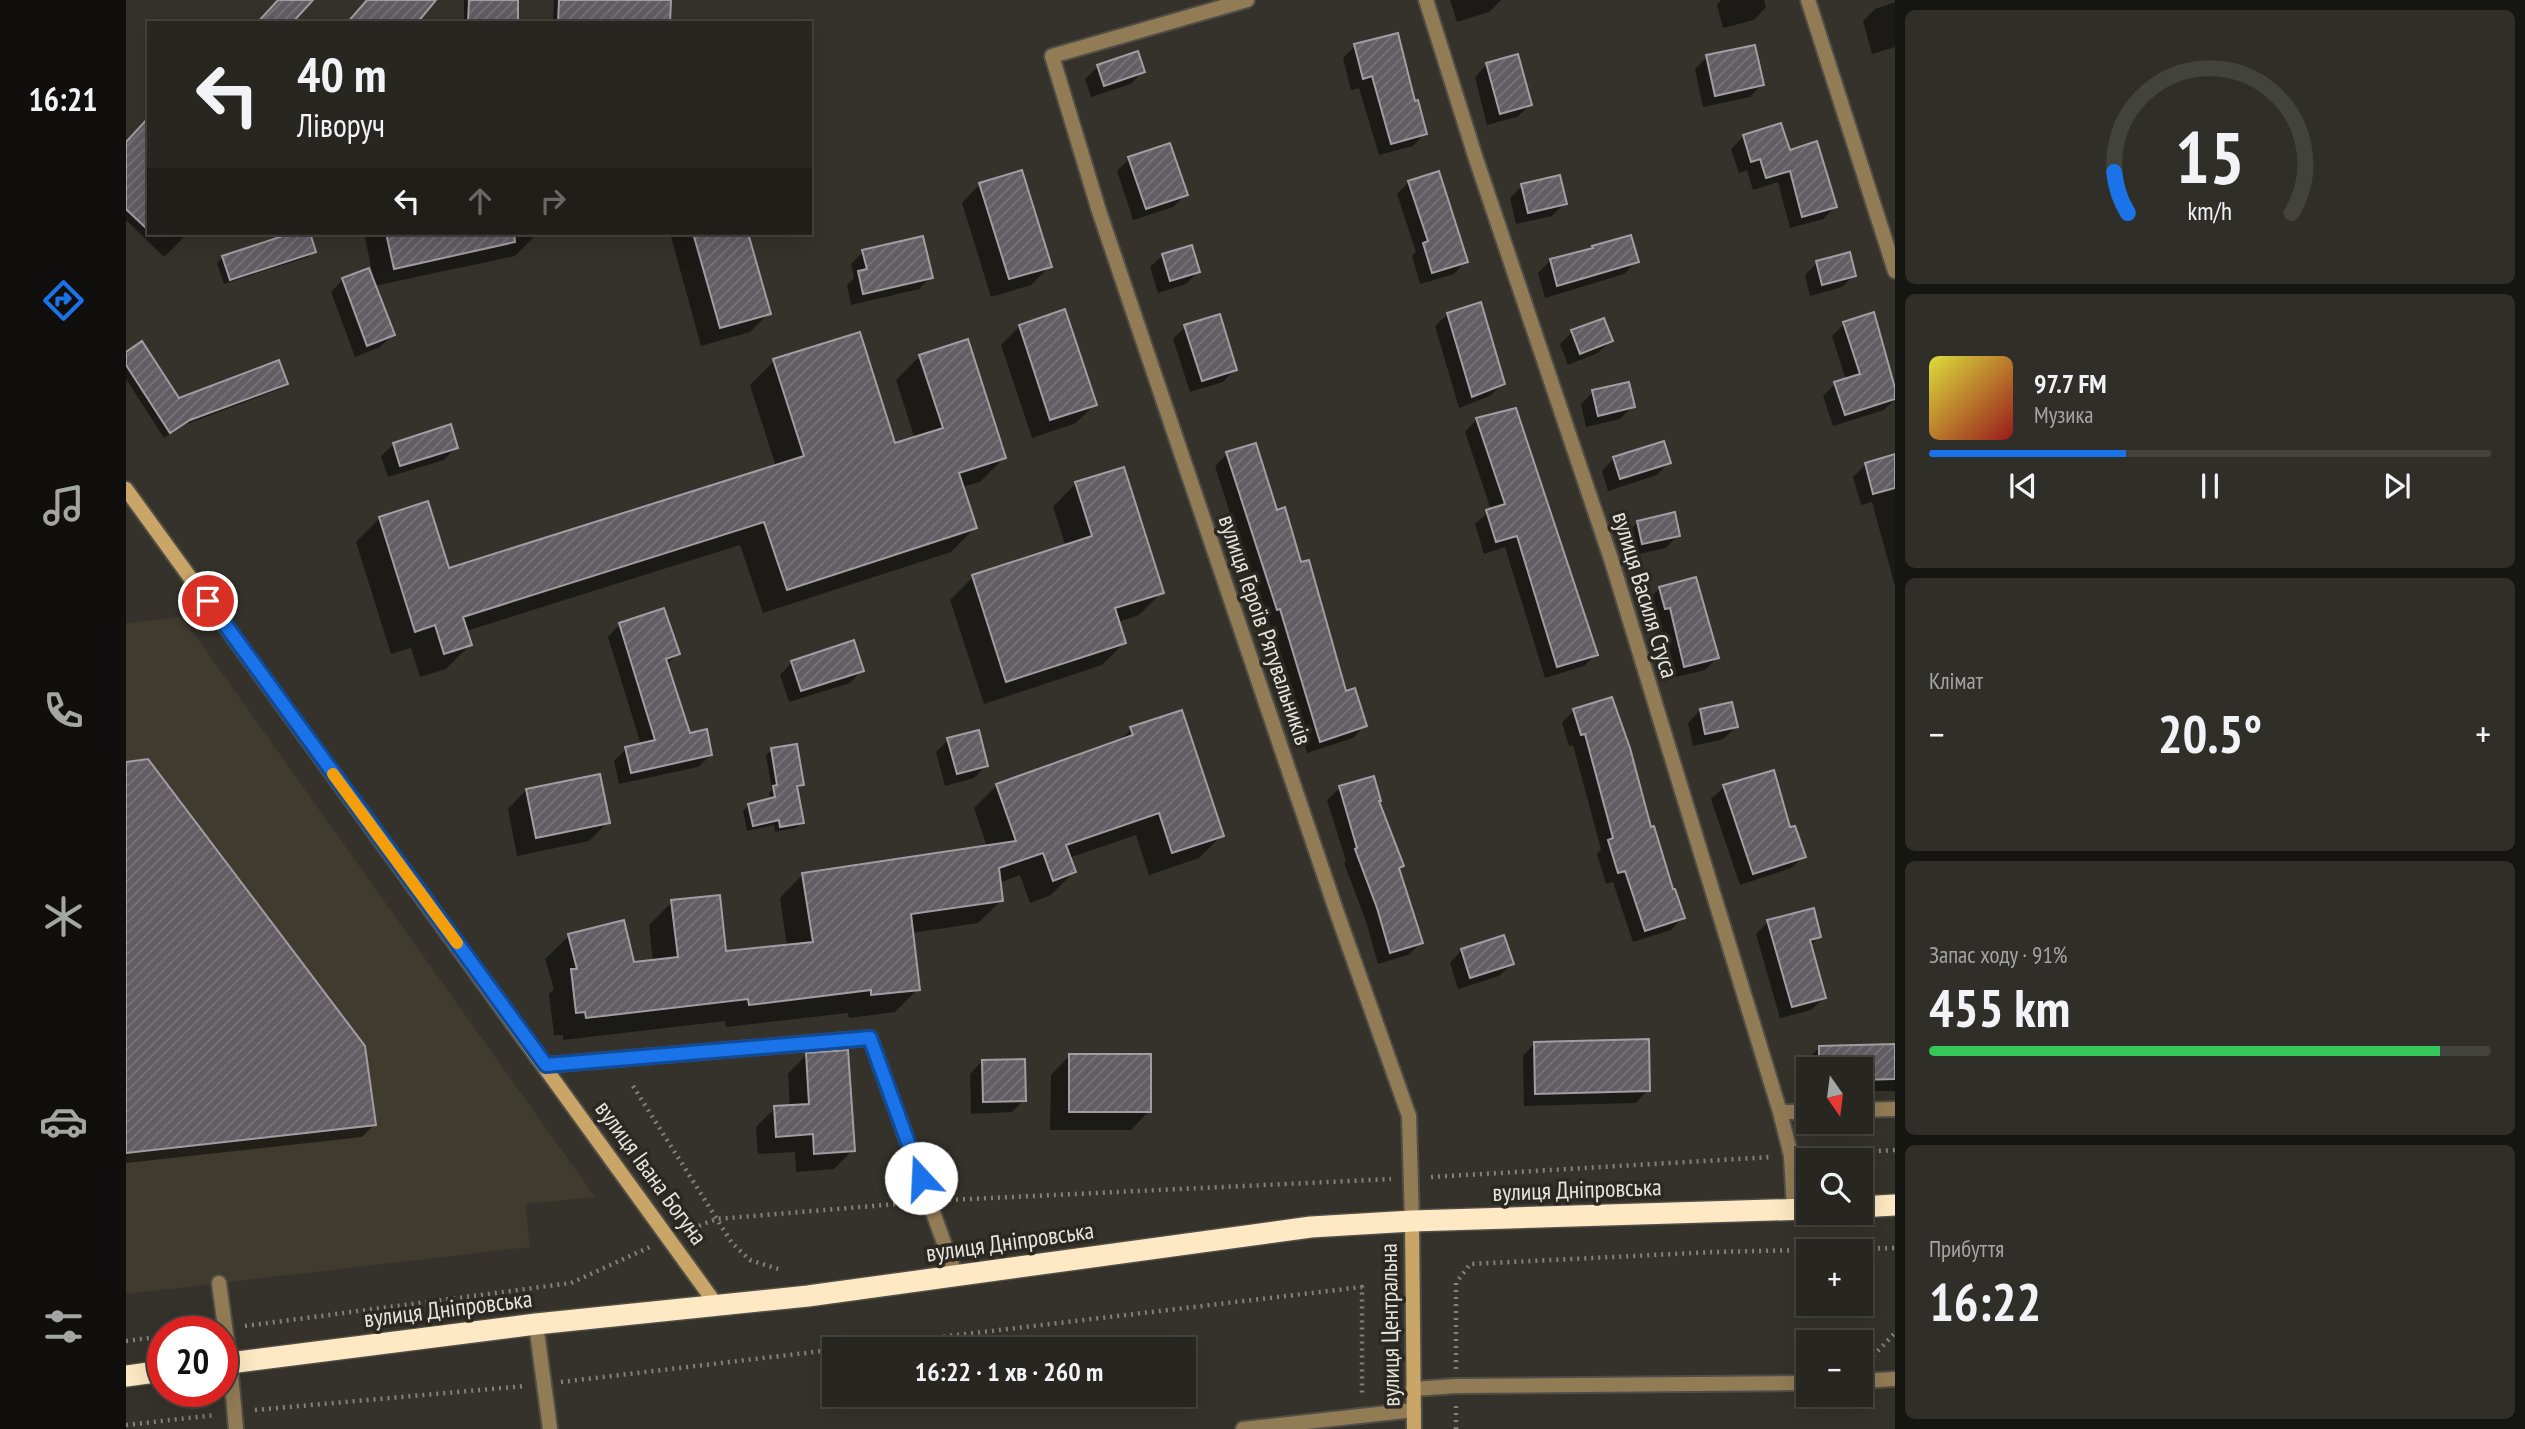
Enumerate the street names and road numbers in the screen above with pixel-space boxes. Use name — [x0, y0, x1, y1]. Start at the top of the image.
street label: вулиця Василя Стуса — [1605, 508, 1685, 682]
street label: вулиця Героїв Рятувальників — [1212, 511, 1319, 749]
street label: вулиця Івана Богуна — [589, 1094, 714, 1251]
street label: вулиця Дніпровська — [1492, 1171, 1662, 1208]
street label: вулиця Дніпровська — [924, 1214, 1096, 1269]
street label: вулиця Центральна — [1373, 1243, 1406, 1407]
street label: вулиця Дніпровська — [362, 1283, 534, 1334]

